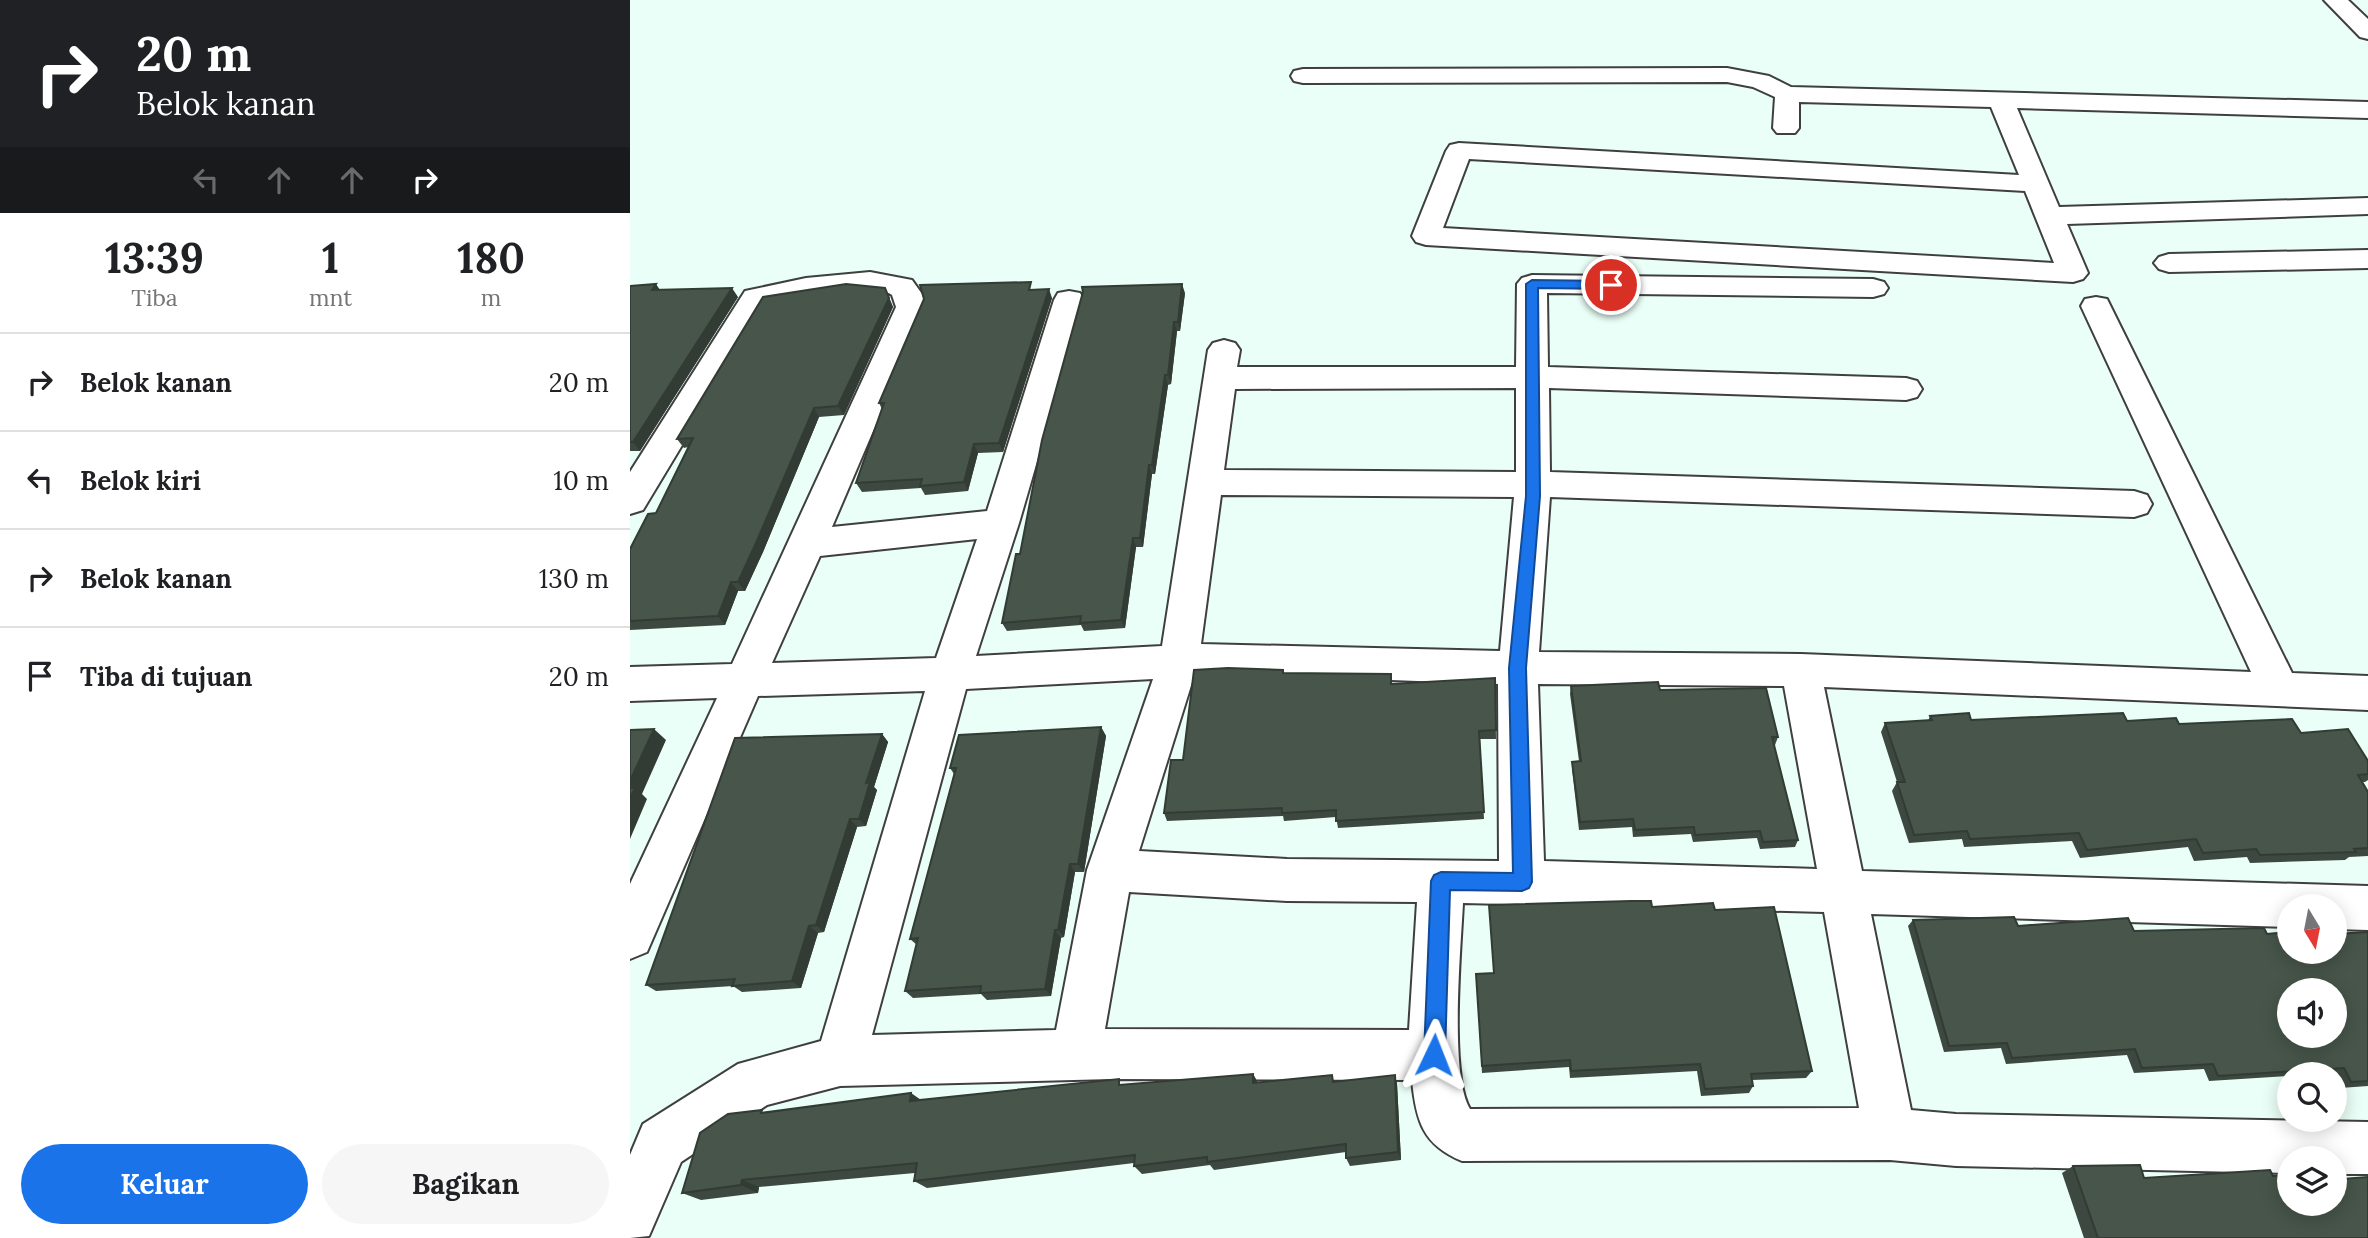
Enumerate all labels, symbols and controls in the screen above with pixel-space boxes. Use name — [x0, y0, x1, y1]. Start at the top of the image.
text: 20 m — [136, 22, 251, 84]
icon: right — [21, 28, 112, 119]
text: Belok kanan — [136, 83, 315, 124]
icon: left — [187, 161, 225, 199]
icon: ahead — [260, 161, 298, 199]
icon: ahead — [333, 161, 371, 199]
icon: right — [406, 161, 444, 199]
text: 13:39 — [105, 231, 204, 285]
text: 1 — [322, 231, 339, 285]
text: 180 — [457, 231, 525, 285]
pin — [1581, 255, 1641, 315]
icon: arrive — [1592, 266, 1630, 304]
text: Tiba — [131, 283, 178, 312]
text: mnt — [309, 283, 352, 312]
text: m — [481, 283, 501, 312]
icon: right — [21, 363, 59, 401]
text: Belok kanan — [80, 366, 232, 399]
text: 20 m — [549, 366, 609, 399]
icon: left — [21, 461, 59, 499]
text: Belok kiri — [80, 464, 201, 497]
text: 10 m — [553, 464, 609, 497]
icon: right — [21, 559, 59, 597]
text: Belok kanan — [80, 562, 232, 595]
text: 130 m — [539, 562, 609, 595]
icon: arrive — [21, 657, 59, 695]
text: Tiba di tujuan — [80, 660, 252, 693]
text: 20 m — [549, 660, 609, 693]
north arrow — [2277, 894, 2347, 964]
map controls — [2277, 894, 2347, 1216]
button: sound — [2277, 978, 2347, 1048]
position arrow — [1397, 1018, 1471, 1092]
button: search — [2277, 1062, 2347, 1132]
button: Keluar — [21, 1144, 308, 1224]
button: Bagikan — [322, 1144, 609, 1224]
button: layers — [2277, 1146, 2347, 1216]

